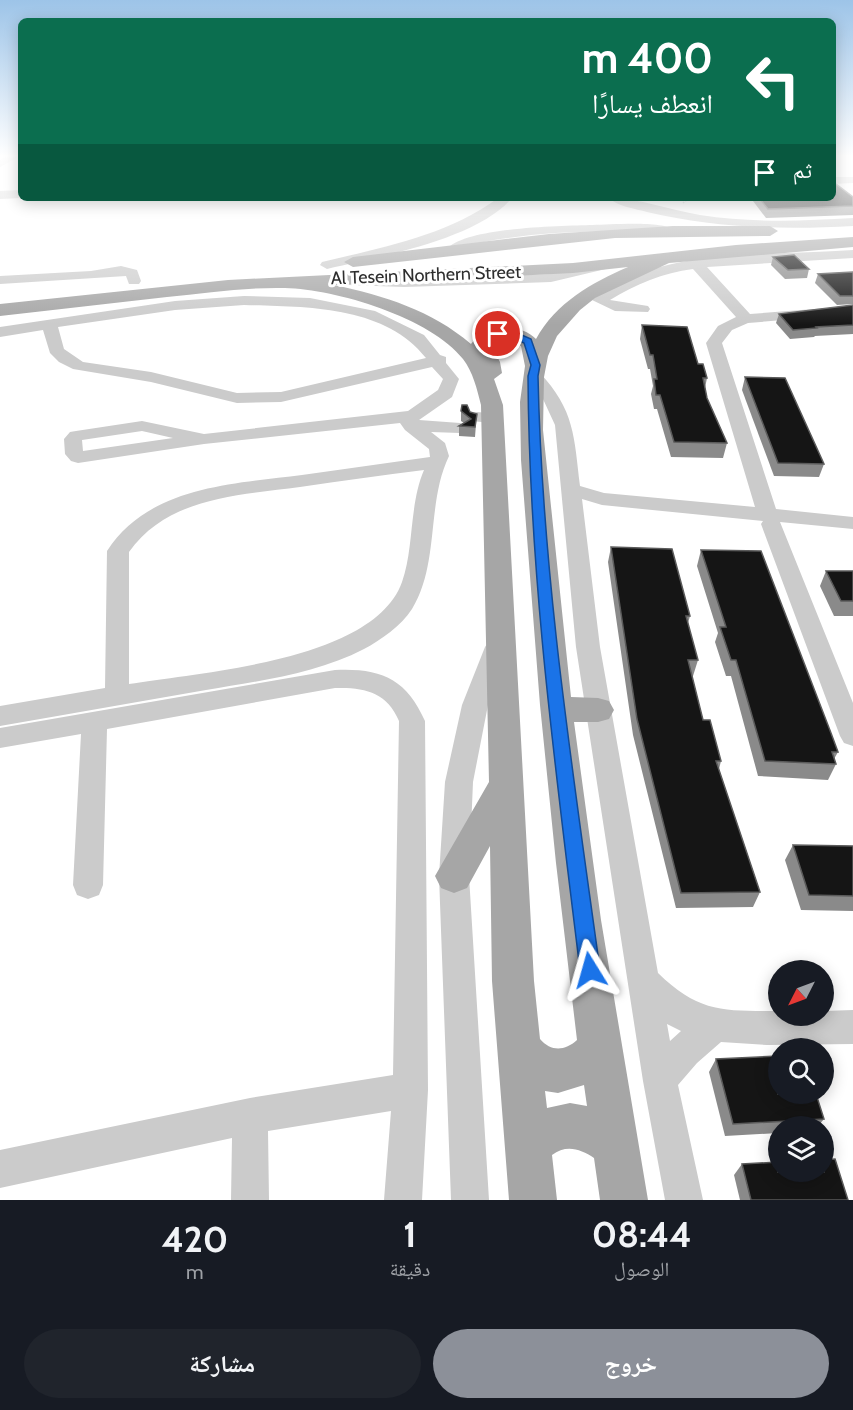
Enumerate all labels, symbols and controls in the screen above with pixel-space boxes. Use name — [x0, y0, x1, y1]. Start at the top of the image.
text: 400 m — [582, 32, 713, 84]
icon: left — [734, 42, 812, 120]
text: انعطف يسارًا — [592, 87, 713, 120]
icon: arrive — [748, 156, 781, 189]
text: ثم — [793, 157, 812, 184]
street label: Al Tesein Northern Street — [330, 261, 522, 289]
pin — [472, 308, 523, 359]
icon: arrive — [481, 317, 514, 350]
position arrow — [558, 938, 622, 1002]
north arrow — [768, 960, 834, 1026]
map controls — [768, 960, 834, 1182]
button: search — [768, 1038, 834, 1104]
button: layers — [768, 1116, 834, 1182]
text: 1 — [403, 1212, 417, 1256]
text: 08:44 — [592, 1212, 692, 1256]
text: 420 — [161, 1217, 228, 1261]
text: دقيقة — [390, 1257, 430, 1281]
text: الوصول — [614, 1257, 669, 1281]
text: m — [186, 1260, 204, 1284]
button: مشاركة — [24, 1329, 421, 1398]
button: خروج — [433, 1329, 829, 1398]

